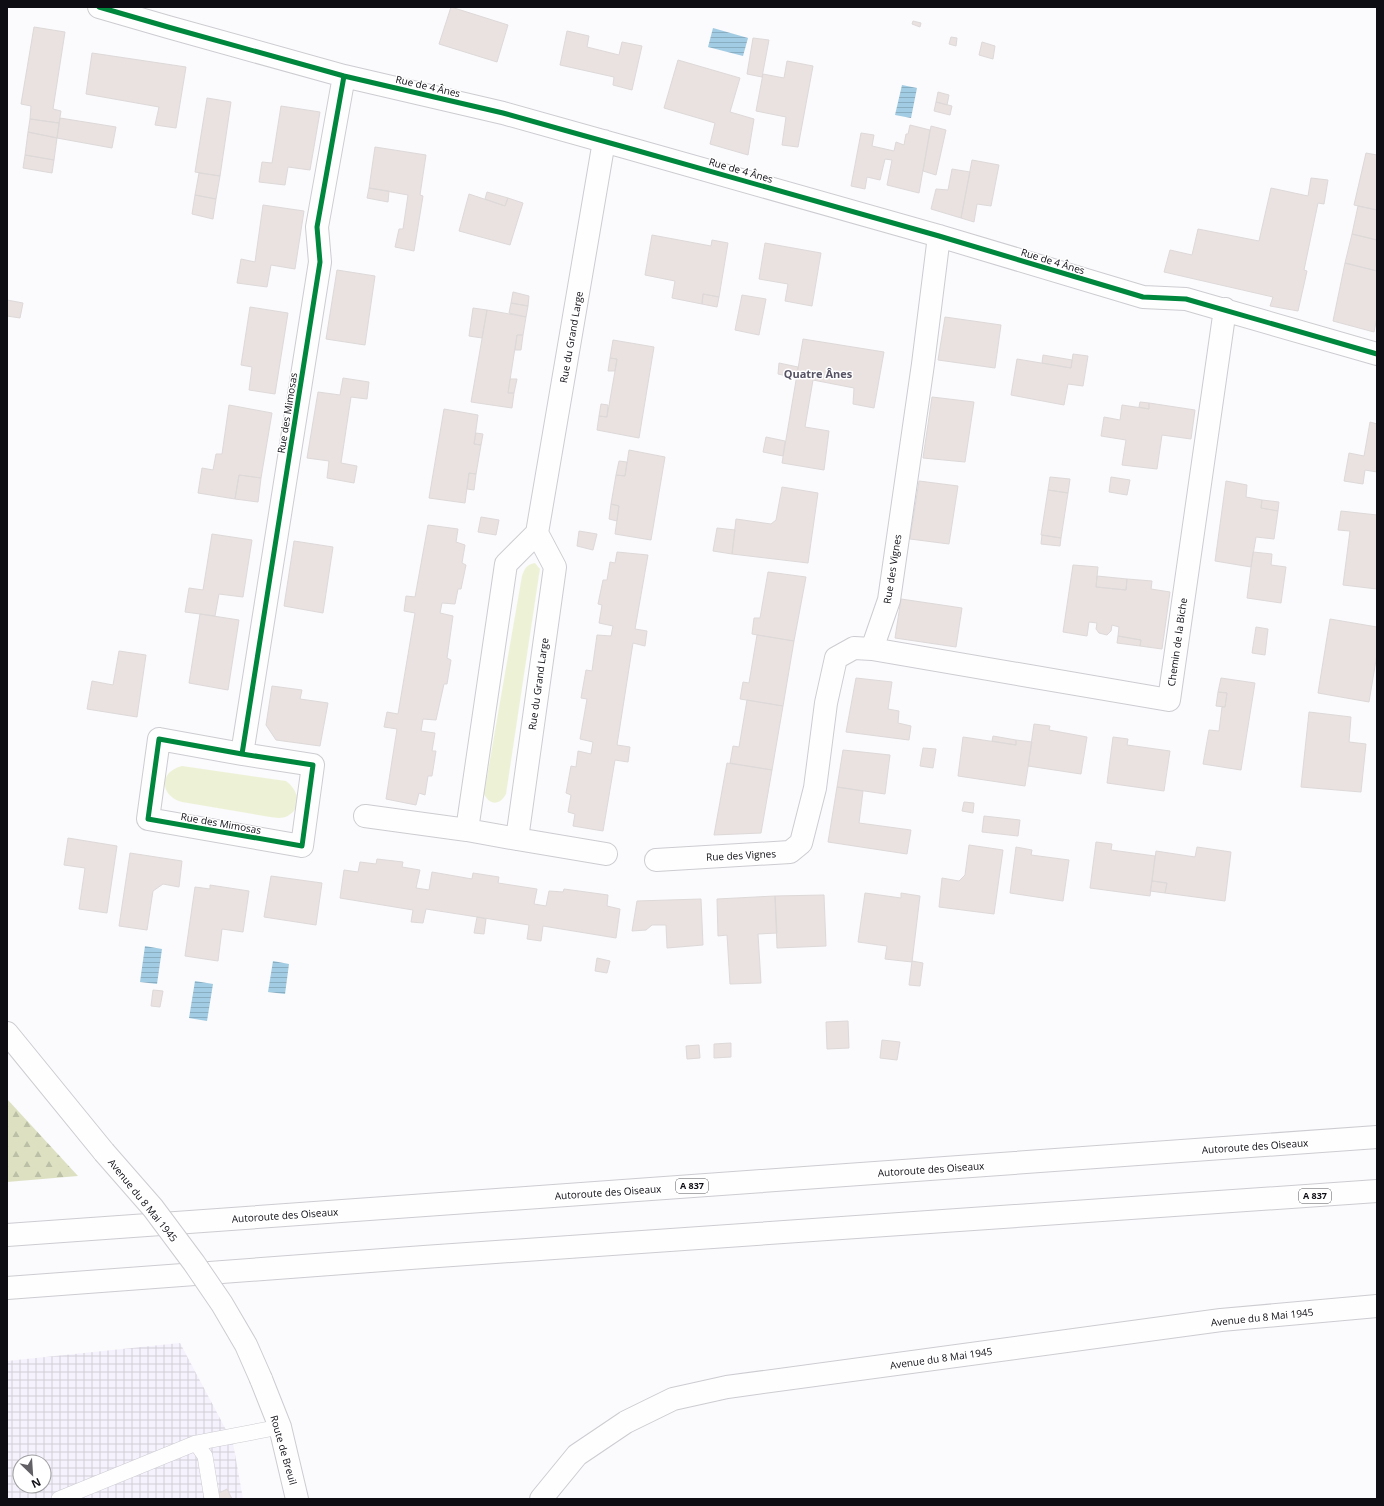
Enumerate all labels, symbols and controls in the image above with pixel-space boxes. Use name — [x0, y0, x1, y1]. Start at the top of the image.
street label: Rue de 4 Ânes — [394, 72, 462, 100]
street label: Rue de 4 Ânes — [707, 154, 775, 186]
street label: Rue de 4 Ânes — [1019, 245, 1087, 277]
street label: Rue du Grand Large — [556, 290, 586, 384]
district label: Quatre Ânes — [784, 366, 853, 381]
street label: Rue des Mimosas — [274, 371, 300, 454]
street label: Rue des Vignes — [880, 533, 904, 605]
street label: Chemin de la Biche — [1164, 597, 1190, 687]
street label: Rue du Grand Large — [525, 637, 551, 731]
street label: Rue des Mimosas — [180, 809, 263, 837]
street label: Rue des Vignes — [706, 846, 777, 864]
street label: Autoroute des Oiseaux — [1201, 1135, 1309, 1157]
street label: Avenue du 8 Mai 1945 — [105, 1156, 181, 1245]
street label: Autoroute des Oiseaux — [877, 1158, 985, 1180]
road number: A 837 — [676, 1179, 708, 1193]
street label: Autoroute des Oiseaux — [554, 1181, 662, 1203]
road number: A 837 — [1299, 1189, 1331, 1203]
street label: Autoroute des Oiseaux — [231, 1204, 339, 1226]
street label: Avenue du 8 Mai 1945 — [1210, 1305, 1314, 1329]
street label: Avenue du 8 Mai 1945 — [889, 1344, 993, 1372]
street label: Route de Breuil — [267, 1414, 301, 1486]
north arrow — [12, 1454, 52, 1494]
text: N — [29, 1475, 44, 1492]

